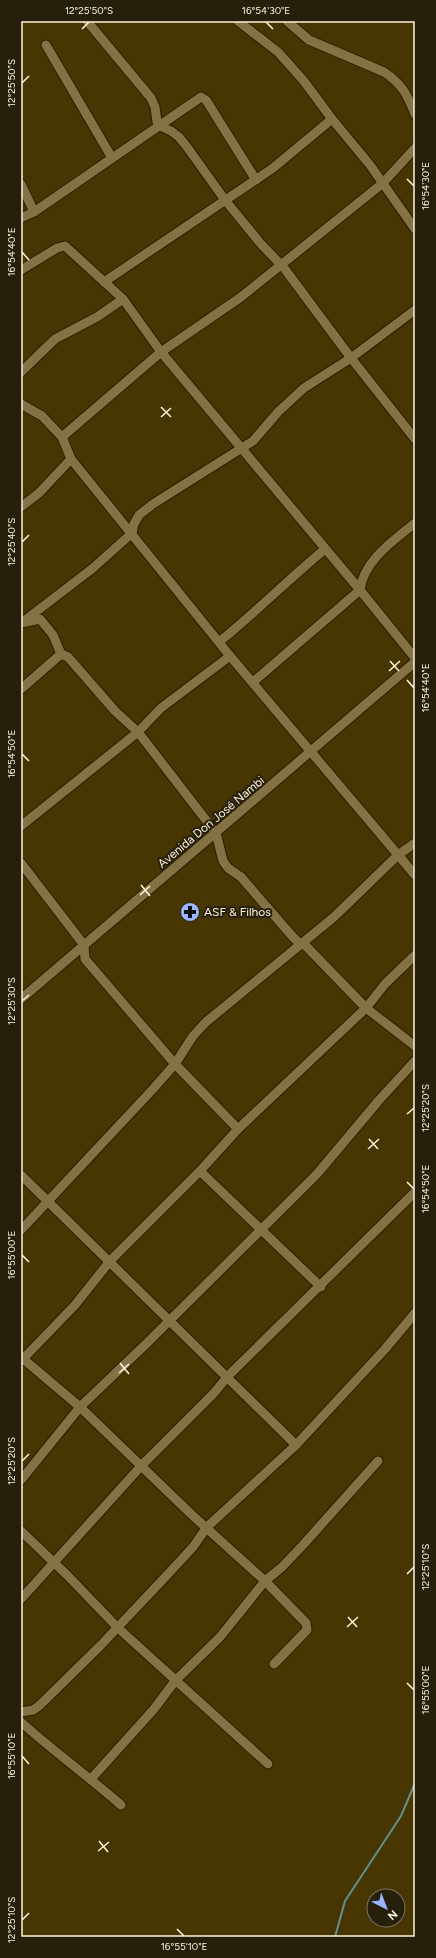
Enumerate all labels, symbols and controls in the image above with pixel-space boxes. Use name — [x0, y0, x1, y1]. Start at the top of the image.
text: 12°25'50"S — [65, 4, 113, 17]
text: 16°54'30"E — [242, 4, 290, 17]
text: 12°25'50"S — [5, 59, 18, 107]
text: 16°54'30"E — [419, 162, 432, 210]
text: 16°54'40"E — [5, 227, 18, 277]
text: 12°25'40"S — [5, 518, 18, 566]
text: 16°54'40"E — [419, 663, 432, 713]
text: 16°54'50"E — [5, 730, 18, 778]
street label: Avenida Don José Nambi — [155, 773, 267, 871]
pharmacy icon: ASF & Filhos — [179, 901, 201, 923]
place label: ASF & Filhos — [204, 905, 271, 919]
text: 12°25'30"S — [5, 977, 18, 1025]
text: 12°25'20"S — [419, 1084, 432, 1132]
text: 16°54'50"E — [419, 1165, 432, 1213]
text: 16°55'00"E — [5, 1230, 18, 1279]
text: 12°25'20"S — [5, 1437, 18, 1485]
text: 12°25'10"S — [419, 1544, 432, 1590]
text: 16°55'00"E — [419, 1665, 432, 1714]
text: 16°55'10"E — [5, 1733, 18, 1779]
north arrow — [366, 1888, 406, 1928]
text: 12°25'10"S — [5, 1897, 18, 1943]
text: N — [385, 1907, 400, 1923]
text: 16°55'10"E — [161, 1940, 207, 1953]

